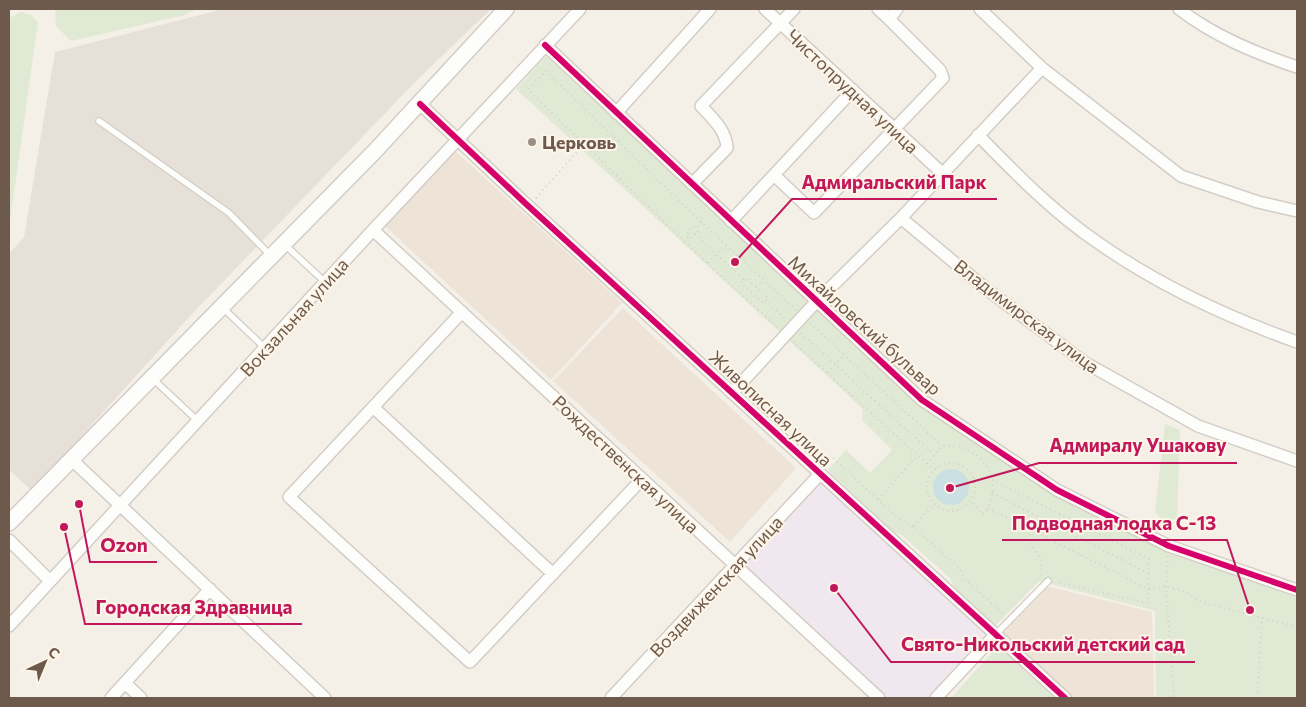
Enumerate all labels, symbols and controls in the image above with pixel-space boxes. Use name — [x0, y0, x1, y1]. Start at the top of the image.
street label: Чистопрудная улица — [783, 24, 923, 158]
place label: Церковь — [542, 131, 616, 153]
marker: Церковь — [526, 136, 538, 148]
callout: Адмиральский Парк — [792, 165, 997, 199]
text: Адмиральский Парк — [801, 170, 987, 193]
street label: Михайловский бульвар — [784, 250, 946, 400]
street label: Вокзальная улица — [235, 253, 353, 381]
street label: Владимирская улица — [950, 254, 1104, 378]
street label: Живописная улица — [705, 345, 837, 471]
street label: Рождественская улица — [548, 390, 704, 538]
callout: Адмиралу Ушакову — [1039, 429, 1237, 463]
text: Адмиралу Ушакову — [1049, 433, 1227, 456]
callout: Подводная лодка С-13 — [1002, 506, 1227, 540]
street label: Воздвиженская улица — [645, 511, 787, 661]
text: Подводная лодка С-13 — [1012, 511, 1216, 534]
callout: Ozon — [90, 528, 157, 562]
text: Ozon — [100, 533, 148, 556]
callout: Городская Здравница — [85, 590, 302, 624]
text: Городская Здравница — [95, 595, 293, 618]
callout: Свято-Никольский детский сад — [891, 628, 1195, 662]
text: Свято-Никольский детский сад — [901, 632, 1185, 655]
north arrow — [20, 637, 70, 687]
text: С — [45, 643, 64, 662]

